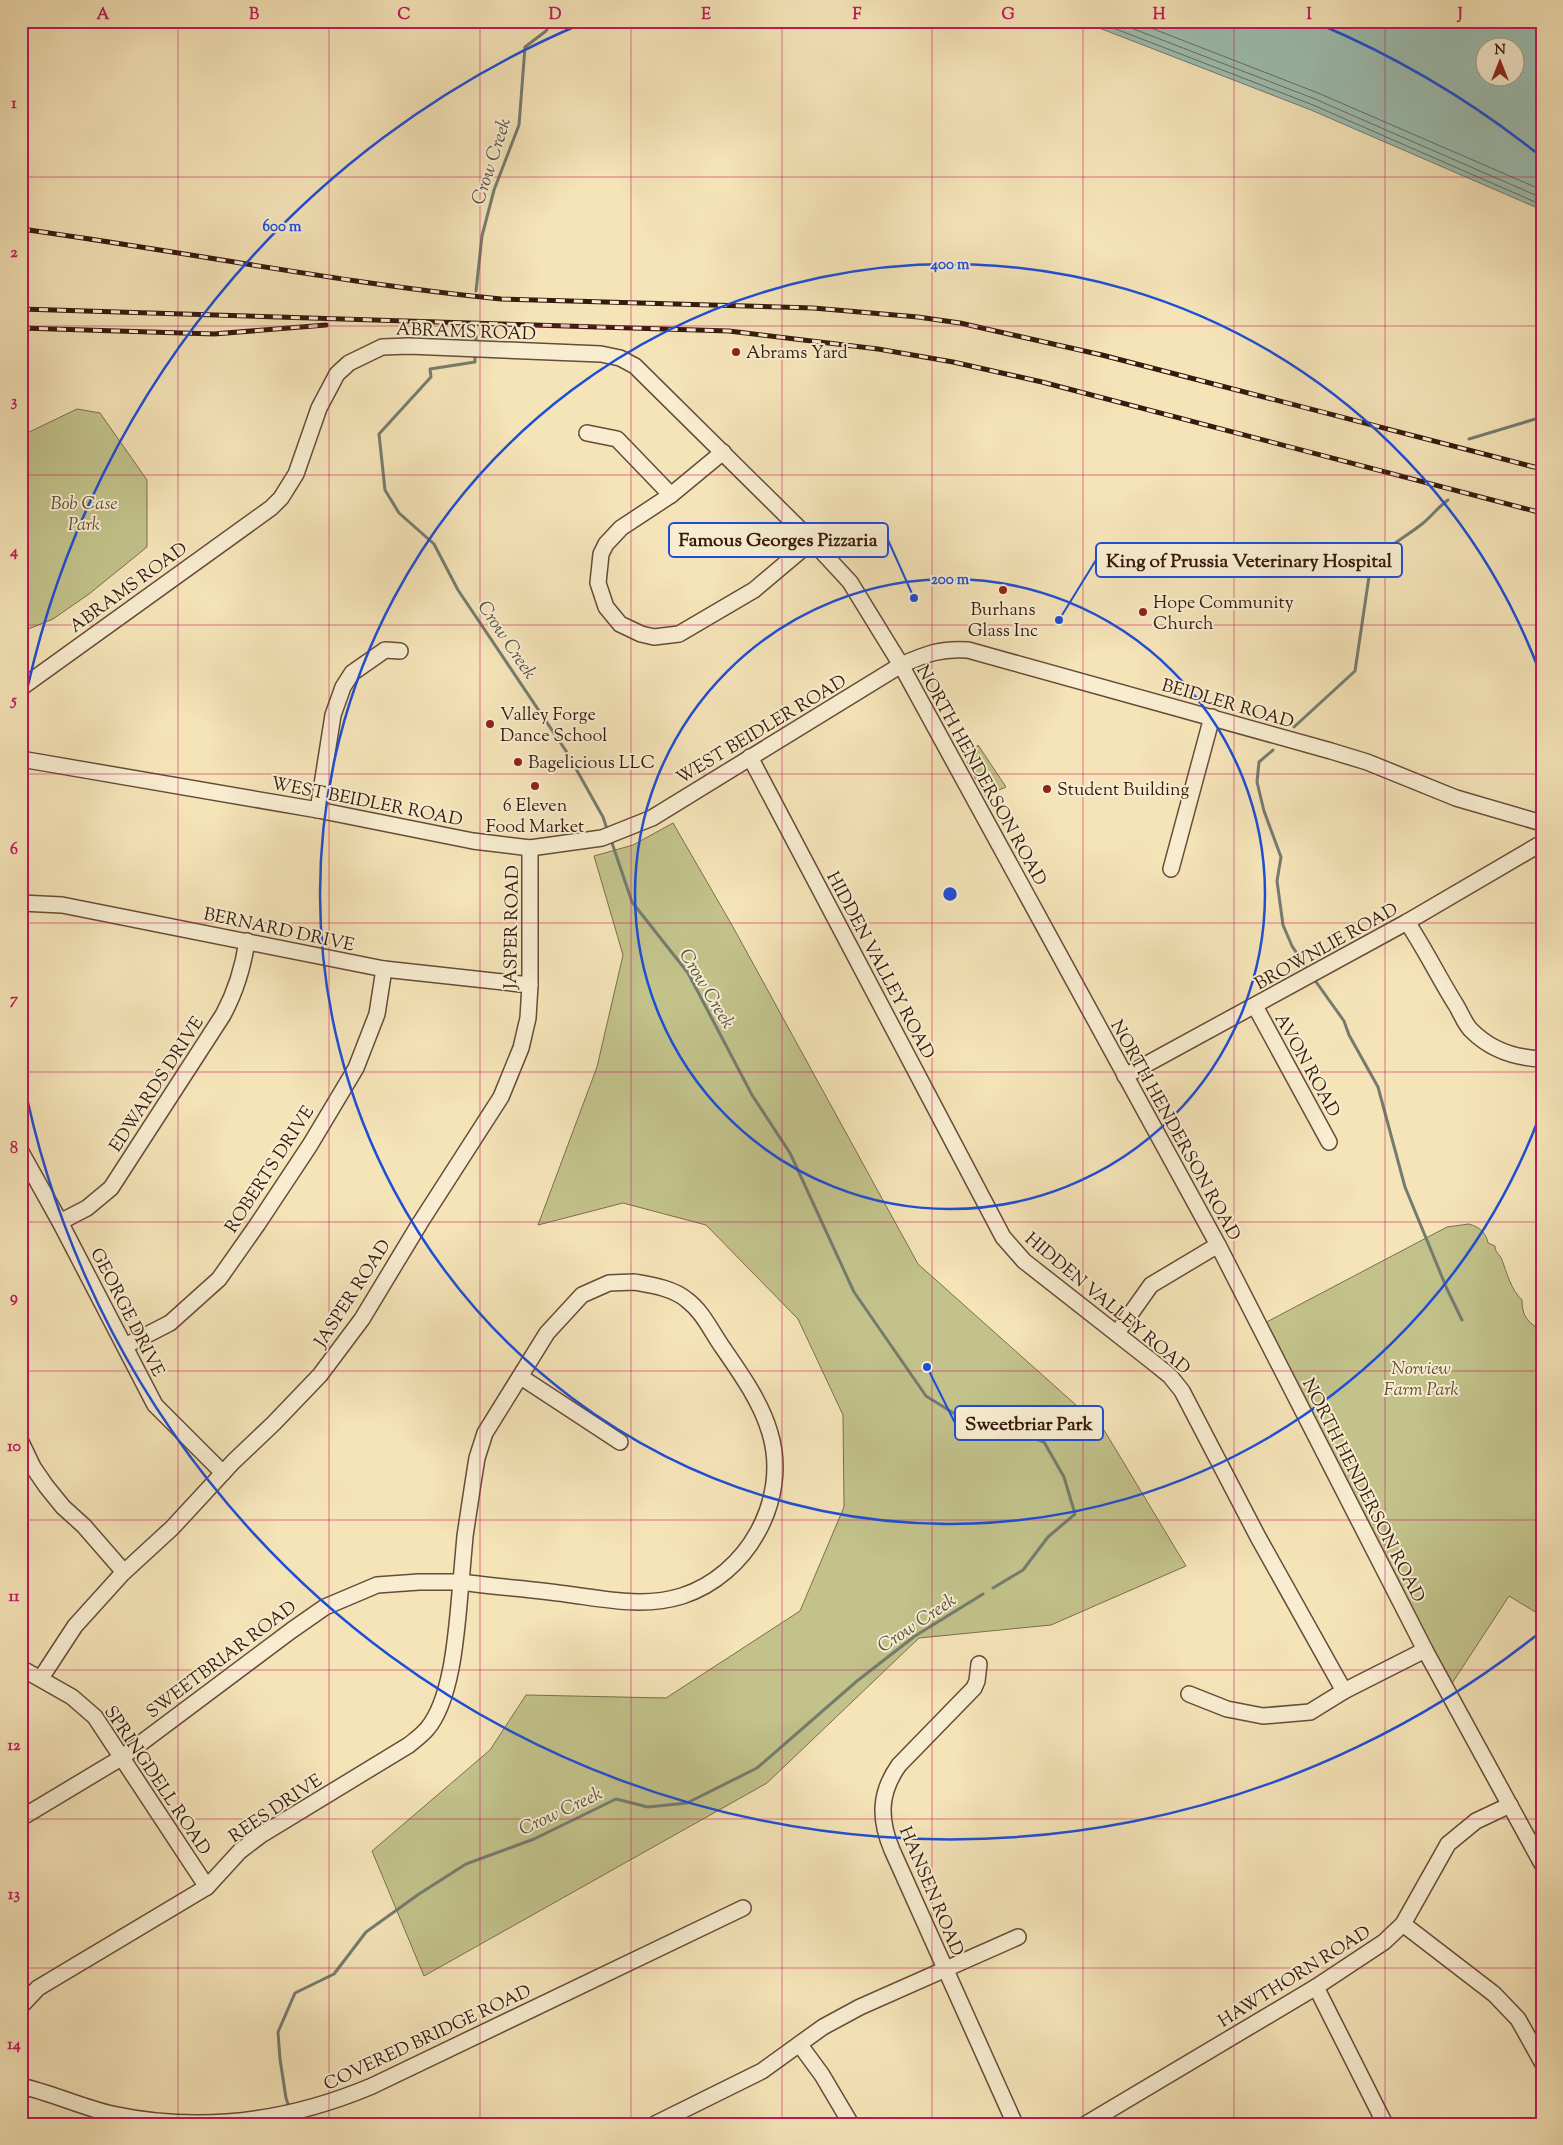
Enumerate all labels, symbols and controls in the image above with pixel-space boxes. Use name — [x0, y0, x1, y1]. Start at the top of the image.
text: A — [97, 4, 110, 27]
text: B — [249, 4, 259, 27]
text: C — [398, 4, 411, 27]
text: D — [549, 4, 562, 27]
text: E — [701, 4, 711, 27]
text: F — [853, 4, 862, 27]
text: G — [1001, 4, 1015, 27]
text: H — [1153, 4, 1166, 27]
text: I — [1306, 4, 1312, 27]
text: J — [1456, 4, 1463, 27]
north arrow — [1476, 38, 1526, 88]
text: N — [1494, 41, 1506, 61]
text: 1 — [11, 93, 17, 116]
water label: Crow Creek — [466, 115, 519, 208]
text: 600 m — [263, 217, 302, 238]
text: 2 — [10, 242, 18, 265]
text: 400 m — [930, 255, 970, 276]
street label: ABRAMS ROAD — [395, 318, 536, 348]
place label: Abrams Yard — [746, 341, 848, 367]
marker: Abrams Yard — [730, 346, 742, 358]
text: 3 — [11, 391, 18, 414]
park label: Bob Case Park — [51, 492, 118, 539]
callout: Famous Georges Pizzaria — [669, 523, 888, 557]
text: Famous Georges Pizzaria — [679, 528, 878, 555]
street label: ABRAMS ROAD — [65, 537, 193, 640]
text: 4 — [9, 541, 18, 564]
callout: King of Prussia Veterinary Hospital — [1096, 543, 1402, 577]
text: King of Prussia Veterinary Hospital — [1106, 549, 1393, 576]
text: 200 m — [931, 570, 970, 591]
marker: Burhans Glass Inc — [997, 584, 1009, 596]
place label: Hope Community Church — [1153, 591, 1294, 638]
water label: Crow Creek — [470, 596, 542, 685]
place label: Burhans Glass Inc — [968, 598, 1038, 645]
marker: Hope Community Church — [1137, 606, 1149, 618]
street label: NORTH HENDERSON ROAD — [909, 661, 1052, 891]
street label: WEST BEIDLER ROAD — [672, 669, 852, 792]
street label: BEIDLER ROAD — [1158, 674, 1297, 736]
text: 5 — [9, 690, 17, 713]
place label: Valley Forge Dance School — [500, 703, 607, 750]
marker: Valley Forge Dance School — [484, 718, 496, 730]
place label: Bagelicious LLC — [528, 751, 655, 777]
marker: Bagelicious LLC — [512, 756, 524, 768]
street label: WEST BEIDLER ROAD — [269, 772, 465, 834]
place label: Student Building — [1057, 778, 1189, 804]
marker: 6 Eleven Food Market — [529, 780, 541, 792]
marker: Student Building — [1041, 783, 1053, 795]
place label: 6 Eleven Food Market — [486, 794, 584, 841]
text: 6 — [10, 839, 18, 862]
street label: JASPER ROAD — [499, 865, 527, 990]
street label: HIDDEN VALLEY ROAD — [819, 867, 940, 1064]
centre of rings — [941, 885, 959, 903]
street label: BROWNLIE ROAD — [1251, 898, 1403, 998]
street label: BERNARD DRIVE — [201, 902, 356, 960]
water label: Crow Creek — [671, 944, 741, 1035]
text: 7 — [10, 989, 19, 1012]
street label: AVON ROAD — [1267, 1009, 1346, 1123]
street label: EDWARDS DRIVE — [104, 1012, 211, 1158]
street label: NORTH HENDERSON ROAD — [1103, 1016, 1246, 1246]
street label: ROBERTS DRIVE — [220, 1101, 322, 1239]
text: 8 — [10, 1138, 18, 1161]
street label: HIDDEN VALLEY ROAD — [1018, 1227, 1195, 1382]
street label: JASPER ROAD — [309, 1235, 398, 1354]
street label: GEORGE DRIVE — [83, 1244, 170, 1382]
text: 9 — [10, 1287, 18, 1310]
park label: Norview Farm Park — [1383, 1357, 1459, 1404]
street label: NORTH HENDERSON ROAD — [1294, 1374, 1430, 1608]
callout: Sweetbriar Park — [955, 1406, 1103, 1440]
text: Sweetbriar Park — [965, 1412, 1094, 1439]
text: 10 — [7, 1436, 21, 1459]
text: 11 — [9, 1586, 20, 1609]
water label: Crow Creek — [873, 1588, 962, 1660]
street label: SWEETBRIAR ROAD — [142, 1595, 303, 1726]
street label: SPRINGDELL ROAD — [97, 1701, 216, 1861]
text: 12 — [8, 1735, 21, 1758]
street label: REES DRIVE — [224, 1769, 328, 1851]
water label: Crow Creek — [515, 1781, 608, 1843]
street label: HANSEN ROAD — [891, 1823, 969, 1961]
text: 13 — [8, 1884, 20, 1907]
street label: HAWTHORN ROAD — [1214, 1920, 1376, 2035]
street label: COVERED BRIDGE ROAD — [320, 1979, 536, 2098]
text: 14 — [7, 2034, 21, 2057]

